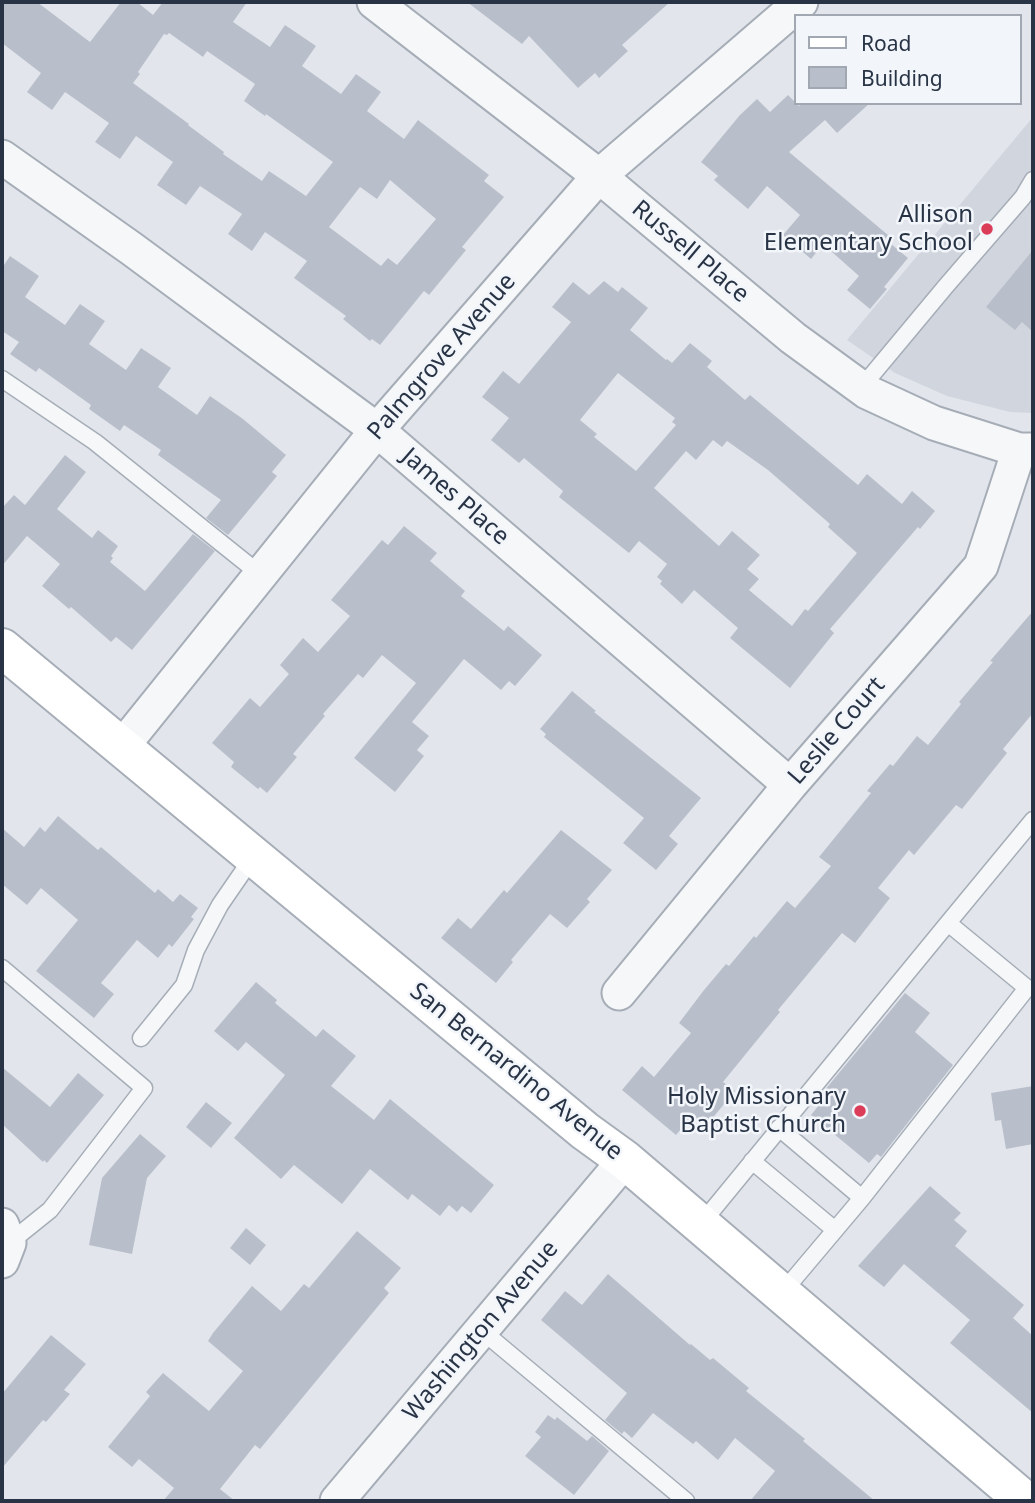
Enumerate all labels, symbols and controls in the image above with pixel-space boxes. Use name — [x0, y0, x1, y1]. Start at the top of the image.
legend — [794, 14, 1021, 105]
text: Road — [861, 29, 911, 57]
text: Building — [861, 64, 943, 92]
street label: Russell Place — [626, 195, 754, 309]
place label: Allison Elementary School — [764, 201, 973, 257]
marker: Allison Elementary School — [979, 221, 995, 237]
street label: Palmgrove Avenue — [362, 268, 522, 446]
street label: James Place — [395, 443, 515, 551]
street label: Leslie Court — [783, 671, 891, 791]
street label: San Bernardino Avenue — [404, 977, 628, 1167]
place label: Holy Missionary Baptist Church — [667, 1083, 846, 1139]
marker: Holy Missionary Baptist Church — [852, 1103, 868, 1119]
street label: Washington Avenue — [397, 1235, 565, 1427]

